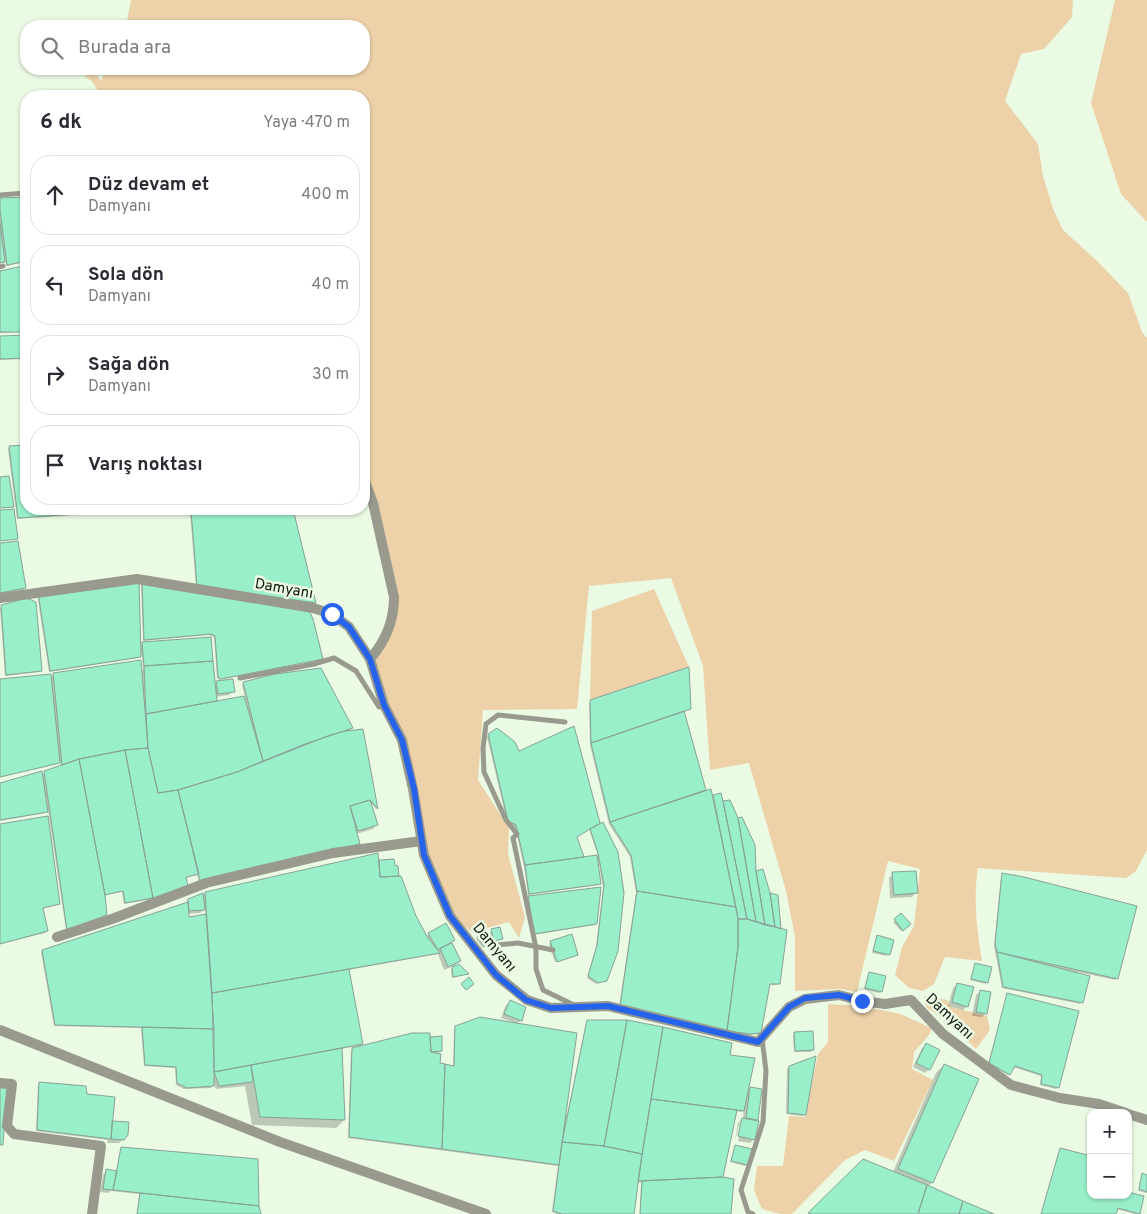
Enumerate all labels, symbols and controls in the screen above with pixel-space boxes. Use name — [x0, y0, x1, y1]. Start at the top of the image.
search box — [20, 20, 370, 75]
icon: search — [38, 34, 66, 62]
text: Burada ara — [78, 36, 171, 60]
text: 6 dk — [40, 109, 82, 136]
text: Yaya · 470 m — [263, 113, 350, 133]
text: Düz devam et — [88, 173, 209, 197]
icon: ahead — [41, 181, 69, 209]
text: 400 m — [301, 185, 349, 205]
text: Damyanı — [88, 197, 151, 217]
text: Sola dön — [88, 263, 164, 287]
icon: left — [41, 271, 69, 299]
text: 40 m — [311, 275, 349, 295]
text: Damyanı — [88, 287, 151, 307]
text: Sağa dön — [88, 353, 170, 377]
icon: right — [41, 361, 69, 389]
text: 30 m — [312, 365, 349, 385]
text: Damyanı — [88, 377, 151, 397]
icon: arrive — [41, 451, 69, 479]
text: Varış noktası — [88, 453, 203, 477]
street label: Damyanı — [253, 575, 314, 604]
route start — [321, 603, 344, 626]
street label: Damyanı — [468, 919, 520, 977]
route end — [851, 990, 874, 1013]
street label: Damyanı — [921, 990, 977, 1044]
map controls — [1087, 1109, 1132, 1199]
button: + — [1087, 1109, 1132, 1154]
button: − — [1087, 1154, 1132, 1199]

